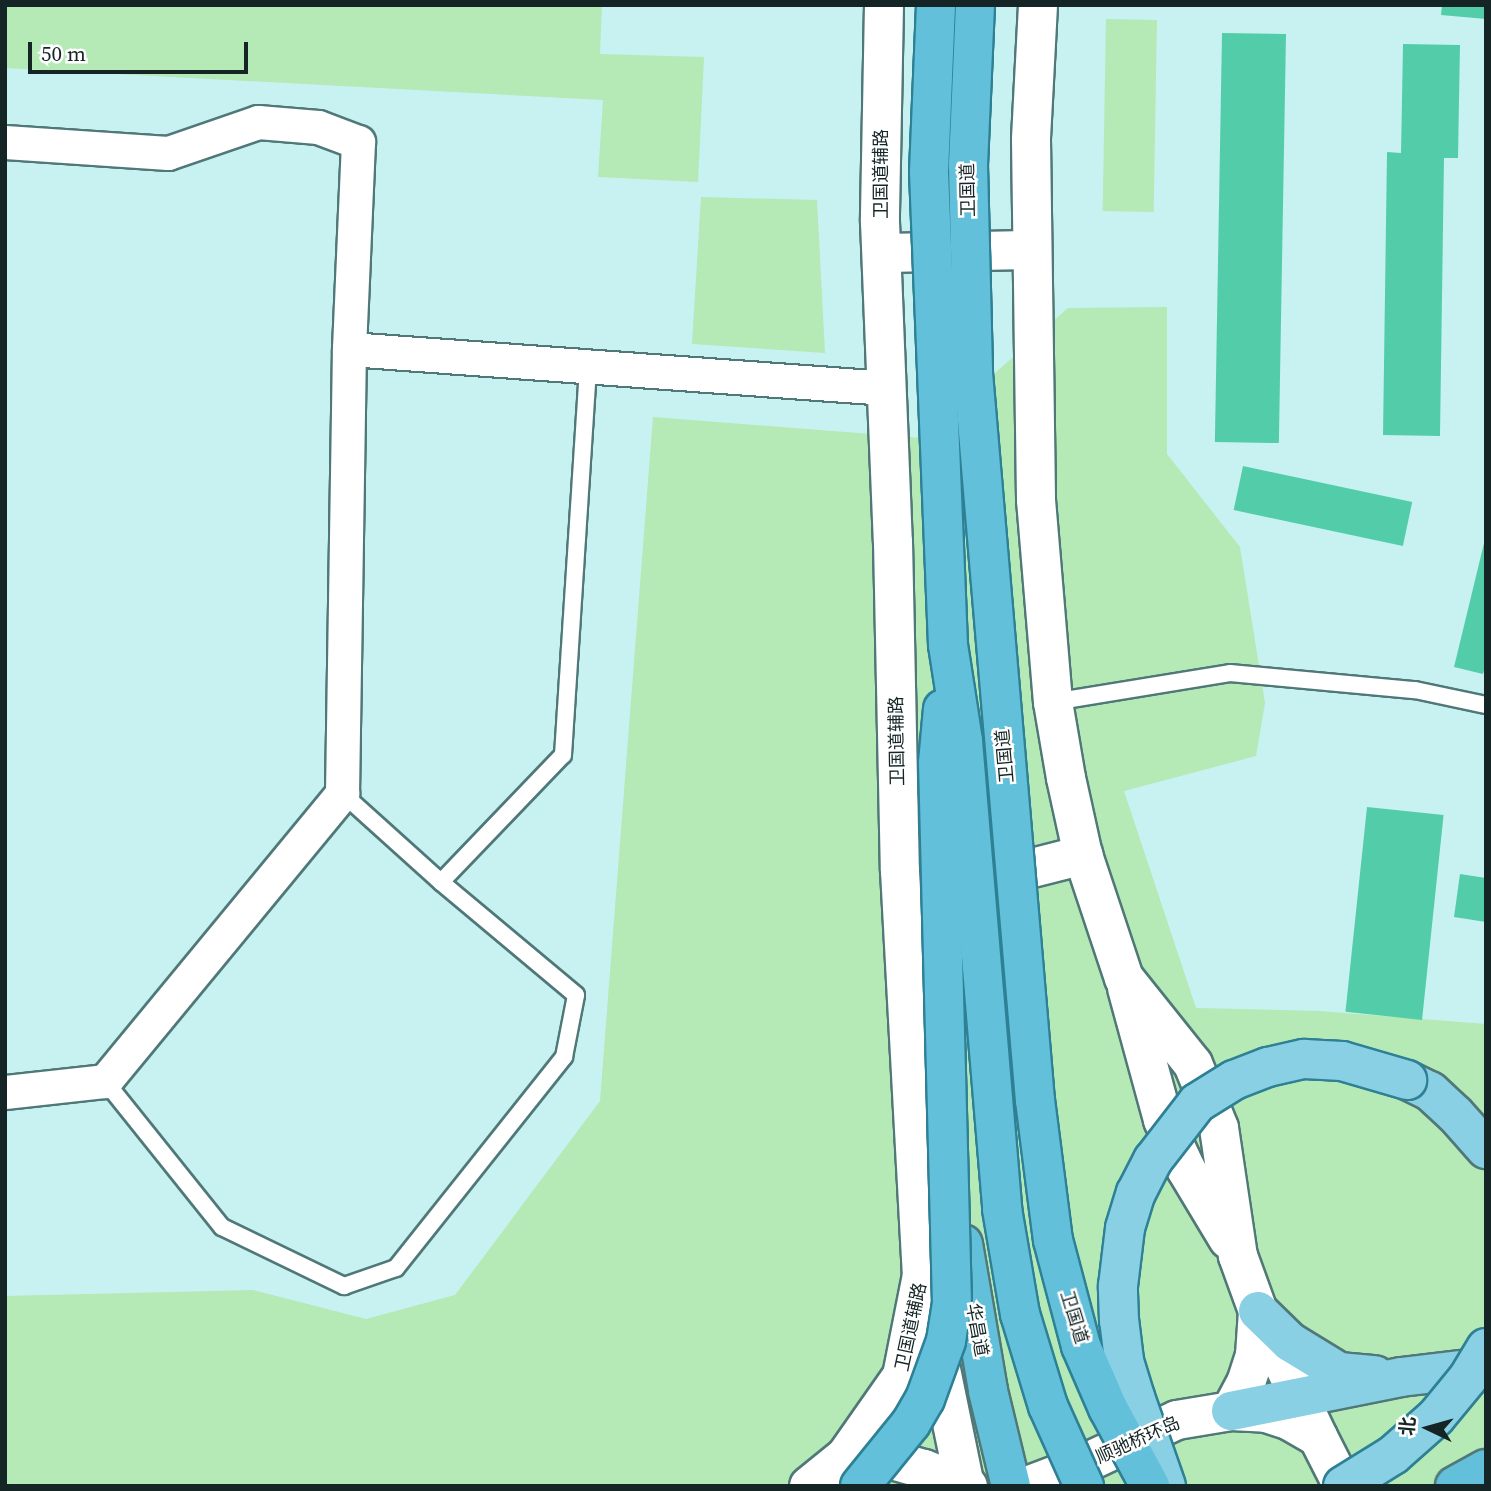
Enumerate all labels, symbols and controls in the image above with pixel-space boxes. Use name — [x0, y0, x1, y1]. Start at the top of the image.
scale bar — [32, 28, 252, 72]
text: 50 m — [41, 39, 86, 68]
street label: 卫国道辅路 — [870, 129, 892, 219]
street label: 卫国道 — [957, 163, 979, 217]
street label: 卫国道辅路 — [885, 696, 909, 786]
street label: 卫国道 — [992, 728, 1018, 784]
street label: 卫国道辅路 — [891, 1281, 931, 1373]
street label: 卫国道 — [1056, 1288, 1092, 1346]
street label: 华昌道 — [962, 1302, 992, 1358]
north arrow — [1393, 1393, 1463, 1463]
street label: 顺驰桥环岛 — [1092, 1412, 1184, 1468]
text: 北 — [1393, 1416, 1421, 1437]

